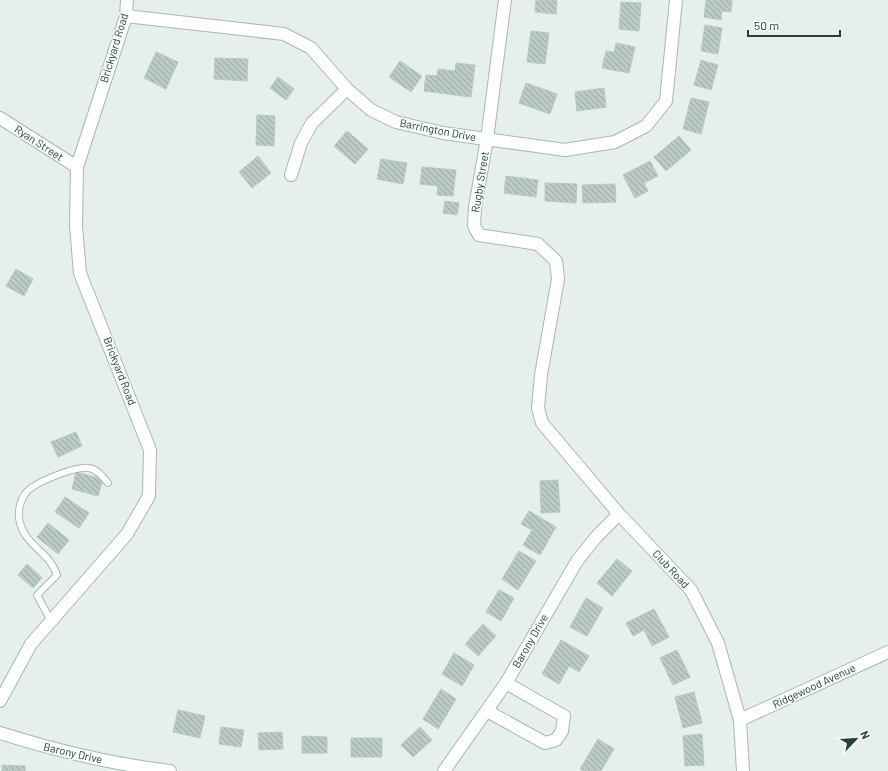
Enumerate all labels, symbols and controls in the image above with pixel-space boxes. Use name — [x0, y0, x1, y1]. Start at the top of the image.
street label: Brickyard Road — [97, 12, 130, 84]
scale bar — [748, 12, 840, 38]
text: 50 m — [754, 18, 779, 32]
street label: Barrington Drive — [399, 116, 478, 143]
street label: Ryan Street — [12, 122, 66, 163]
street label: Rugby Street — [468, 150, 491, 213]
street label: Brickyard Road — [102, 335, 139, 407]
street label: Club Road — [650, 547, 692, 591]
street label: Barony Drive — [509, 611, 550, 670]
street label: Ridgewood Avenue — [770, 661, 857, 710]
north arrow — [836, 719, 876, 759]
text: N — [858, 728, 873, 741]
street label: Barony Drive — [42, 739, 104, 766]

